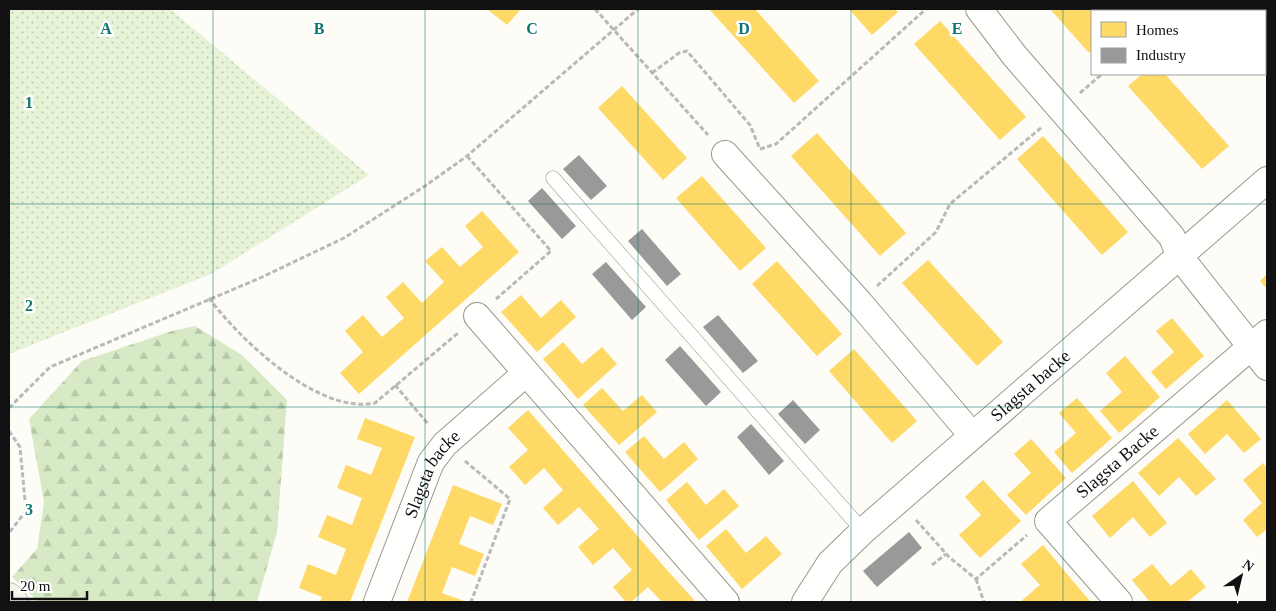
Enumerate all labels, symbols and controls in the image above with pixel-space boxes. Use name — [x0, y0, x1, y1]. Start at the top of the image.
legend — [1091, 10, 1266, 75]
text: A — [100, 20, 112, 37]
text: B — [314, 20, 325, 37]
text: C — [526, 20, 538, 37]
text: D — [738, 20, 750, 37]
text: E — [952, 20, 962, 37]
text: Homes — [1136, 22, 1179, 38]
text: Industry — [1136, 47, 1186, 63]
text: 1 — [25, 94, 33, 111]
text: 2 — [25, 297, 33, 314]
street label: Slagsta backe — [987, 346, 1074, 425]
street label: Slagsta Backe — [1072, 421, 1162, 502]
street label: Slagsta backe — [400, 426, 464, 521]
text: 3 — [25, 501, 33, 518]
north arrow — [1216, 551, 1266, 601]
text: N — [1240, 557, 1257, 575]
scale bar — [12, 568, 88, 600]
text: 20 m — [20, 578, 51, 594]

